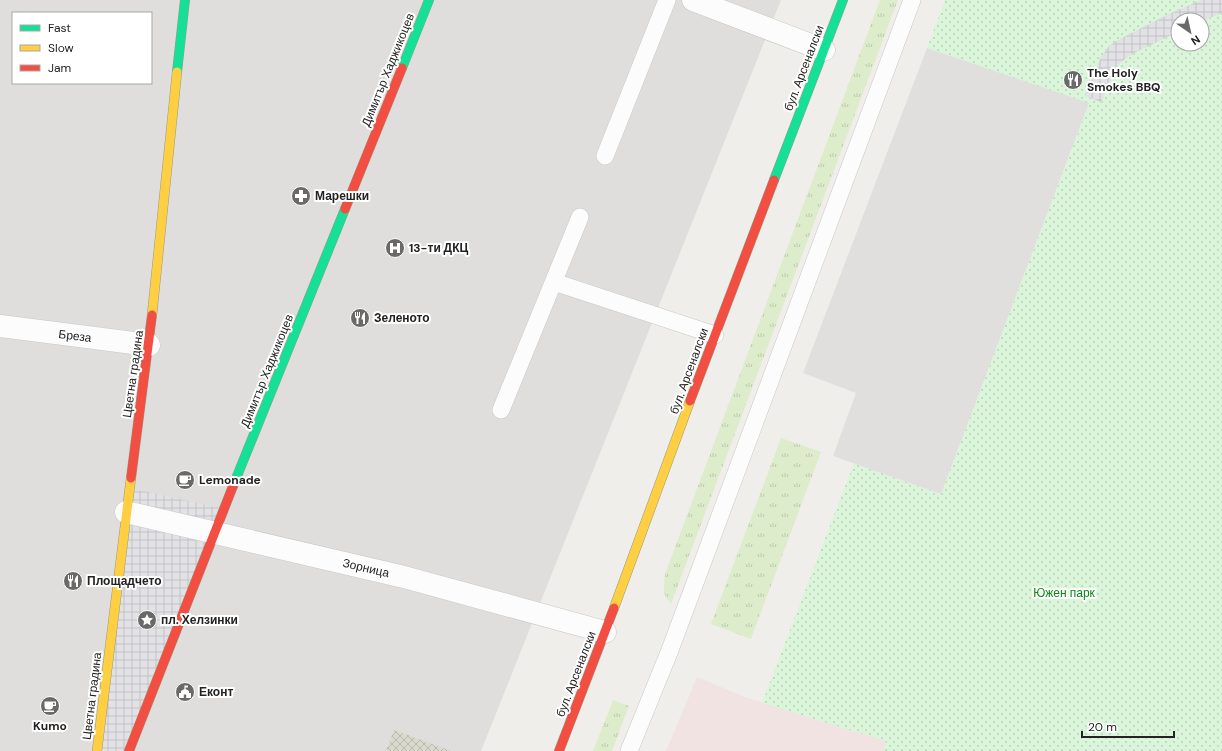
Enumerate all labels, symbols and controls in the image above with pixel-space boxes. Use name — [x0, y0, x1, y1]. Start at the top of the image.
street label: Димитър Хаджикоцев — [358, 11, 418, 129]
legend — [12, 12, 152, 84]
north arrow — [1170, 12, 1210, 52]
text: Fast — [48, 20, 71, 36]
street label: бул. Арсеналски — [780, 23, 828, 113]
text: N — [1188, 32, 1203, 48]
text: Slow — [48, 40, 74, 56]
text: Jam — [48, 60, 71, 76]
place label: The Holy Smokes BBQ — [1087, 65, 1160, 95]
restaurant icon: The Holy Smokes BBQ — [1062, 69, 1084, 91]
pharmacy icon: Марешки — [290, 185, 312, 207]
place label: Марешки — [315, 188, 369, 204]
hospital icon: 13-ти ДКЦ — [384, 237, 406, 259]
place label: 13-ти ДКЦ — [409, 240, 468, 256]
restaurant icon: Зеленото — [349, 307, 371, 329]
place label: Зеленото — [374, 310, 430, 326]
street label: Димитър Хаджикоцев — [237, 312, 297, 430]
street label: Бреза — [58, 326, 93, 346]
street label: бул. Арсеналски — [666, 326, 712, 416]
street label: Цветна градина — [119, 329, 147, 419]
cafe icon: Lemonade — [174, 469, 196, 491]
place label: Lemonade — [199, 472, 261, 488]
street label: Зорница — [341, 555, 391, 581]
restaurant icon: Площадчето — [62, 570, 84, 592]
place label: Площадчето — [87, 573, 162, 589]
park label: Южен парк — [1033, 585, 1096, 601]
place icon: пл. Хелзинки — [136, 609, 158, 631]
place label: пл. Хелзинки — [161, 612, 238, 628]
street label: бул. Арсеналски — [552, 629, 600, 719]
street label: Цветна градина — [79, 651, 105, 741]
public building icon: Еконт — [174, 681, 196, 703]
place label: Еконт — [199, 684, 233, 700]
cafe icon: Kumo — [39, 695, 61, 717]
scale bar — [1082, 713, 1174, 739]
place label: Kumo — [33, 718, 67, 734]
text: 20 m — [1088, 719, 1117, 735]

